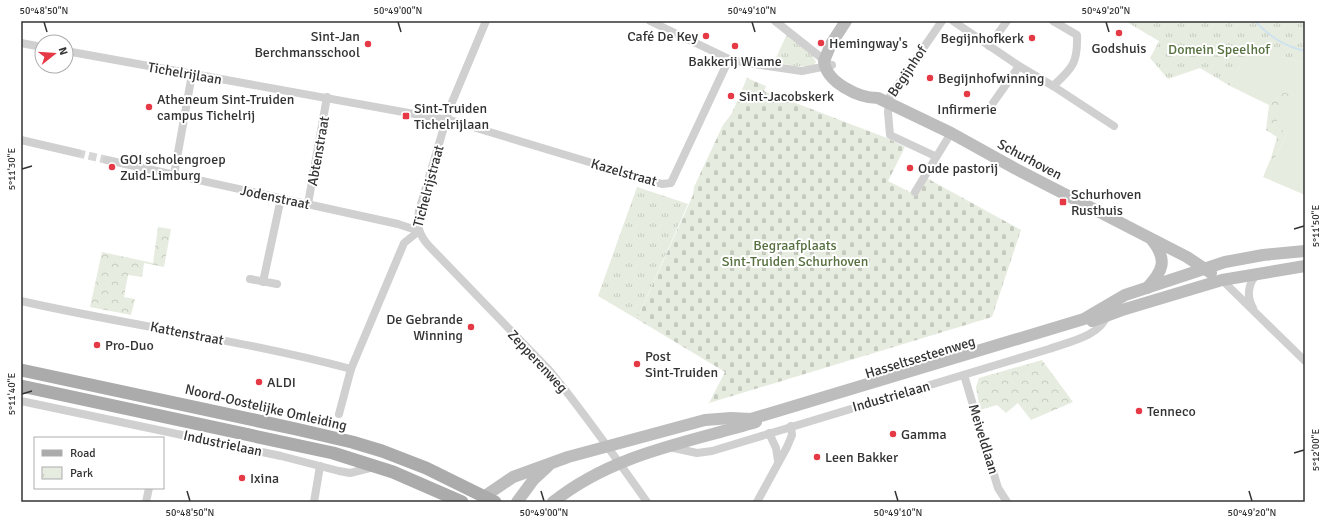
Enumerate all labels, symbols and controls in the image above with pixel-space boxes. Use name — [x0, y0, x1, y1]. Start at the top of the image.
text: 50°48'50"N — [20, 5, 68, 17]
text: 50°49'00"N — [374, 5, 422, 17]
text: 50°49'10"N — [728, 5, 776, 17]
text: 50°49'20"N — [1082, 5, 1130, 17]
place label: Sint-Jan Berchmansschool — [254, 28, 360, 61]
place label: Café De Key — [627, 28, 698, 45]
marker: Godshuis — [1114, 28, 1124, 38]
place label: Begijnhofkerk — [940, 30, 1024, 47]
marker: Café De Key — [701, 31, 711, 41]
marker: Begijnhofkerk — [1027, 33, 1037, 43]
north arrow — [34, 34, 74, 74]
place label: Hemingway's — [829, 35, 908, 52]
marker: Hemingway's — [816, 38, 826, 48]
marker: Sint-Jan Berchmansschool — [363, 39, 373, 49]
place label: Godshuis — [1092, 40, 1146, 57]
marker: Bakkerij Wiame — [730, 41, 740, 51]
park label: Domein Speelhof — [1168, 41, 1271, 58]
street label: Begijnhof — [884, 42, 931, 100]
text: N — [56, 46, 70, 57]
place label: Bakkerij Wiame — [688, 53, 782, 70]
street label: Tichelrijlaan — [146, 59, 223, 88]
place label: Begijnhofwinning — [938, 70, 1044, 87]
marker: Begijnhofwinning — [925, 73, 935, 83]
place label: Sint-Jacobskerk — [739, 88, 834, 105]
marker: Infirmerie — [962, 89, 972, 99]
place label: Atheneum Sint-Truiden campus Tichelrij — [157, 91, 294, 124]
marker: Sint-Jacobskerk — [726, 91, 736, 101]
place label: Sint-Truiden Tichelrijlaan — [414, 100, 489, 133]
place label: Infirmerie — [937, 101, 997, 118]
marker: Atheneum Sint-Truiden campus Tichelrij — [144, 102, 154, 112]
marker: Sint-Truiden Tichelrijlaan — [401, 111, 411, 121]
street label: Abtenstraat — [304, 115, 333, 187]
street label: Schurhoven — [995, 135, 1065, 183]
street label: Tichelrijstraat — [409, 143, 448, 229]
text: 5°11'30"E — [6, 148, 18, 190]
place label: GO! scholengroep Zuid-Limburg — [120, 151, 226, 184]
street label: Kazelstraat — [589, 155, 659, 190]
place label: Oude pastorij — [918, 160, 998, 177]
marker: GO! scholengroep Zuid-Limburg — [107, 162, 117, 172]
marker: Oude pastorij — [905, 163, 915, 173]
street label: Jodenstraat — [239, 182, 311, 213]
place label: Schurhoven Rusthuis — [1071, 186, 1141, 219]
marker: Schurhoven Rusthuis — [1058, 197, 1068, 207]
text: 5°11'50"E — [1310, 205, 1322, 247]
park label: Begraafplaats Sint-Truiden Schurhoven — [722, 237, 868, 270]
place label: De Gebrande Winning — [386, 311, 463, 344]
street label: Kattenstraat — [149, 318, 225, 349]
marker: De Gebrande Winning — [466, 322, 476, 332]
street label: Zepperenweg — [504, 326, 571, 396]
street label: Hasseltsesteenweg — [863, 333, 977, 382]
place label: Pro-Duo — [105, 337, 154, 354]
marker: Pro-Duo — [92, 340, 102, 350]
place label: Post Sint-Truiden — [645, 348, 718, 381]
marker: Post Sint-Truiden — [632, 359, 642, 369]
text: 5°11'40"E — [6, 373, 18, 415]
place label: ALDI — [267, 374, 296, 391]
marker: ALDI — [254, 377, 264, 387]
street label: Industrielaan — [850, 377, 932, 416]
street label: Noord-Oostelijke Omleiding — [183, 381, 349, 434]
street label: Meiveldlaan — [965, 402, 1002, 476]
place label: Tenneco — [1147, 403, 1196, 420]
marker: Tenneco — [1134, 406, 1144, 416]
place label: Gamma — [901, 426, 947, 443]
street label: Industrielaan — [182, 427, 264, 460]
marker: Gamma — [888, 429, 898, 439]
text: 5°12'00"E — [1310, 429, 1322, 471]
legend — [34, 437, 164, 489]
text: Road — [70, 446, 96, 461]
place label: Leen Bakker — [825, 449, 899, 466]
marker: Leen Bakker — [812, 452, 822, 462]
text: Park — [70, 466, 93, 481]
place label: Ixina — [250, 470, 279, 487]
marker: Ixina — [237, 473, 247, 483]
text: 50°48'50"N — [166, 507, 214, 519]
text: 50°49'00"N — [520, 507, 568, 519]
text: 50°49'10"N — [874, 507, 922, 519]
text: 50°49'20"N — [1228, 507, 1276, 519]

